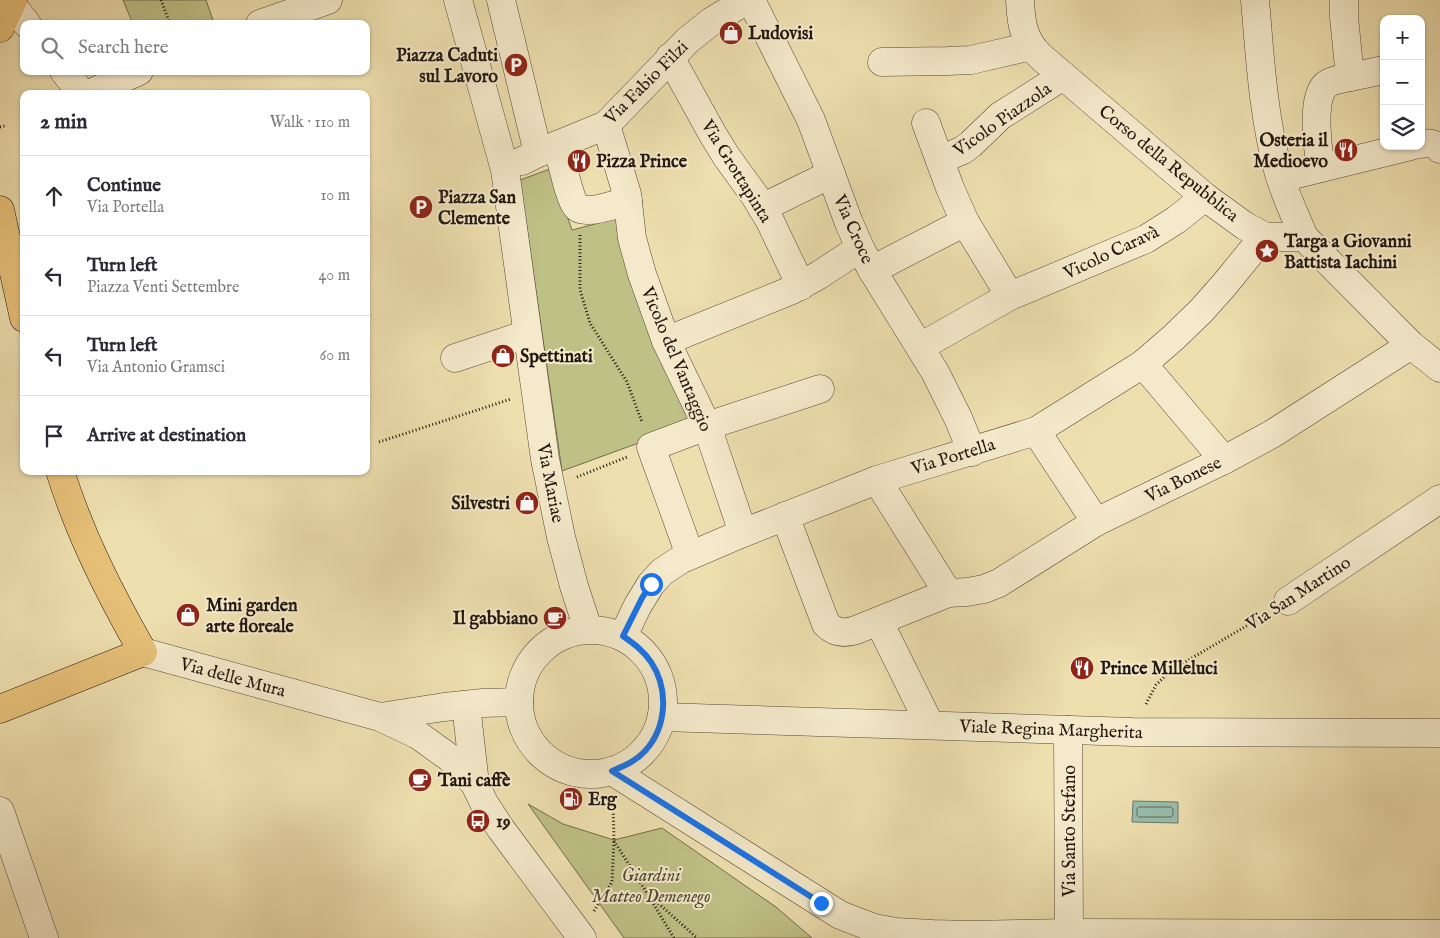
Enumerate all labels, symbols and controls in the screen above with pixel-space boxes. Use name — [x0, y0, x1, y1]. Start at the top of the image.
map controls — [1380, 15, 1425, 150]
button: + — [1380, 15, 1425, 60]
search box — [20, 20, 370, 75]
shop icon: Ludovisi — [718, 20, 744, 46]
place label: Ludovisi — [748, 23, 813, 46]
icon: search — [38, 34, 66, 62]
text: Search here — [78, 36, 169, 60]
street label: Via Fabio Filzi — [600, 36, 694, 131]
place label: Piazza Caduti sul Lavoro — [396, 45, 498, 89]
parking icon: Piazza Caduti sul Lavoro — [503, 52, 529, 78]
button: − — [1380, 60, 1425, 105]
street label: Vicolo Piazzola — [949, 78, 1056, 163]
street label: Corso della Repubblica — [1093, 101, 1243, 228]
button: layers — [1380, 105, 1425, 150]
text: 2 min — [40, 109, 87, 136]
text: Walk · 110 m — [270, 113, 350, 133]
street label: Via Grottapinta — [694, 115, 777, 228]
place label: Osteria il Medioevo — [1253, 130, 1329, 174]
restaurant icon: Osteria il Medioevo — [1333, 137, 1359, 163]
restaurant icon: Pizza Prince — [566, 148, 592, 174]
place label: Pizza Prince — [596, 151, 688, 174]
text: Continue — [87, 174, 161, 198]
icon: ahead — [40, 182, 68, 210]
text: 10 m — [320, 186, 350, 206]
place label: Piazza San Clemente — [438, 187, 516, 231]
street label: Via Croce — [827, 190, 878, 268]
parking icon: Piazza San Clemente — [408, 194, 434, 220]
text: Via Portella — [87, 198, 164, 218]
street label: Vicolo Caravà — [1059, 221, 1163, 286]
place label: Targa a Giovanni Battista Iachini — [1283, 231, 1412, 275]
place icon: Targa a Giovanni Battista Iachini — [1254, 238, 1280, 264]
text: Turn left — [87, 254, 158, 278]
icon: left — [40, 262, 68, 290]
text: 40 m — [318, 266, 350, 286]
text: Piazza Venti Settembre — [87, 278, 239, 298]
street label: Vicolo del Vantaggio — [634, 283, 717, 436]
text: Turn left — [87, 334, 158, 358]
icon: left — [40, 342, 68, 370]
shop icon: Spettinati — [490, 343, 516, 369]
text: 60 m — [320, 346, 350, 366]
place label: Spettinati — [520, 346, 593, 369]
text: Via Antonio Gramsci — [87, 358, 225, 378]
icon: arrive — [40, 422, 68, 450]
text: Arrive at destination — [87, 424, 246, 448]
street label: Via Portella — [908, 434, 998, 481]
street label: Via Mariae — [530, 441, 568, 525]
street label: Via Bonese — [1141, 452, 1226, 509]
shop icon: Silvestri — [514, 490, 540, 516]
place label: Silvestri — [451, 493, 510, 516]
street label: Via San Martino — [1241, 552, 1356, 637]
route start — [640, 573, 663, 596]
place label: Mini garden arte floreale — [206, 595, 298, 639]
shop icon: Mini garden arte floreale — [175, 602, 201, 628]
cafe icon: Il gabbiano — [542, 605, 568, 631]
place label: Il gabbiano — [453, 608, 538, 631]
street label: Via delle Mura — [176, 653, 288, 704]
restaurant icon: Prince Milleluci — [1069, 655, 1095, 681]
place label: Prince Milleluci — [1100, 658, 1218, 681]
street label: Viale Regina Margherita — [958, 716, 1143, 745]
street label: Via Santo Stefano — [1059, 765, 1082, 898]
cafe icon: Tani caffè — [407, 767, 433, 793]
place label: Tani caffè — [437, 770, 511, 793]
fuel station icon: Erg — [558, 786, 584, 812]
place label: Erg — [588, 789, 618, 812]
bus stop icon: 19 — [465, 808, 491, 834]
place label: 19 — [496, 811, 511, 834]
park label: Giardini Matteo Demenego — [592, 865, 710, 909]
route end — [810, 892, 833, 915]

